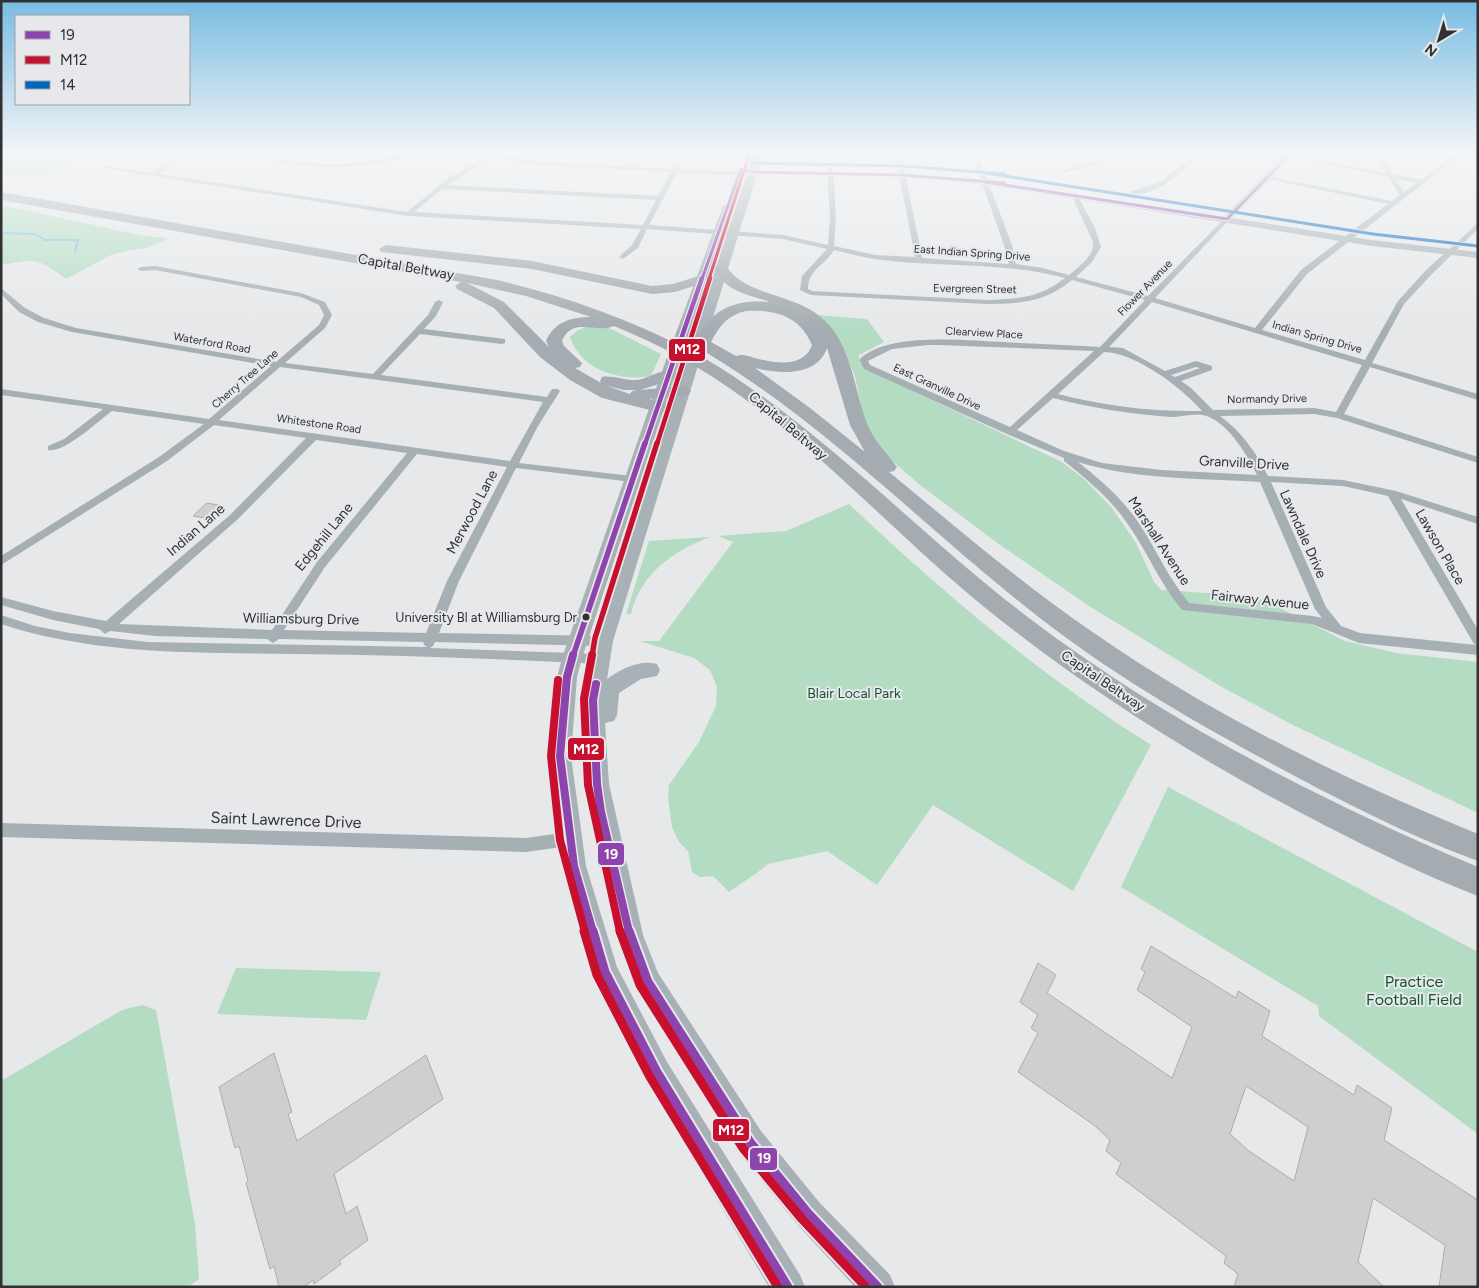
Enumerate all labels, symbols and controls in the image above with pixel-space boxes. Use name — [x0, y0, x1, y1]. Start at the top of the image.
legend — [15, 15, 190, 105]
north arrow — [1414, 15, 1464, 65]
text: 19 — [60, 26, 75, 44]
text: N — [1422, 40, 1441, 60]
text: M12 — [60, 51, 87, 69]
text: 14 — [60, 76, 76, 94]
street label: East Indian Spring Drive — [913, 242, 1031, 264]
street label: Capital Beltway — [357, 250, 456, 284]
street label: Flower Avenue — [1115, 257, 1175, 319]
street label: Evergreen Street — [933, 282, 1017, 296]
street label: Indian Spring Drive — [1271, 318, 1363, 356]
street label: Clearview Place — [945, 324, 1023, 342]
street label: Waterford Road — [172, 330, 252, 356]
line badge: M12 — [668, 338, 706, 362]
text: M12 — [674, 341, 700, 358]
street label: Cherry Tree Lane — [209, 347, 281, 411]
street label: East Granville Drive — [891, 361, 983, 413]
street label: Capital Beltway — [745, 388, 831, 464]
street label: Normandy Drive — [1227, 392, 1307, 406]
street label: Whitestone Road — [276, 412, 362, 436]
street label: Granville Drive — [1198, 452, 1290, 474]
street label: Merwood Lane — [443, 467, 501, 557]
street label: Lawndale Drive — [1276, 487, 1330, 581]
street label: Marshall Avenue — [1124, 494, 1194, 589]
street label: Edgehill Lane — [291, 499, 357, 575]
street label: Indian Lane — [164, 500, 229, 560]
street label: Lawson Place — [1411, 506, 1469, 588]
street label: Fairway Avenue — [1210, 586, 1310, 614]
street label: Williamsburg Drive — [243, 609, 360, 629]
place label: University Bl at Williamsburg Dr — [395, 610, 578, 625]
marker: University Bl at Williamsburg Dr — [581, 612, 591, 622]
street label: Capital Beltway — [1058, 647, 1149, 716]
park label: Blair Local Park — [807, 685, 901, 702]
line badge: M12 — [567, 737, 605, 761]
text: M12 — [573, 741, 599, 758]
street label: Saint Lawrence Drive — [210, 808, 362, 832]
line badge: 19 — [597, 842, 625, 866]
text: 19 — [604, 846, 618, 863]
park label: Practice Football Field — [1366, 972, 1462, 1009]
line badge: M12 — [712, 1118, 750, 1142]
text: M12 — [718, 1122, 744, 1139]
line badge: 19 — [749, 1147, 778, 1171]
text: 19 — [757, 1150, 771, 1167]

